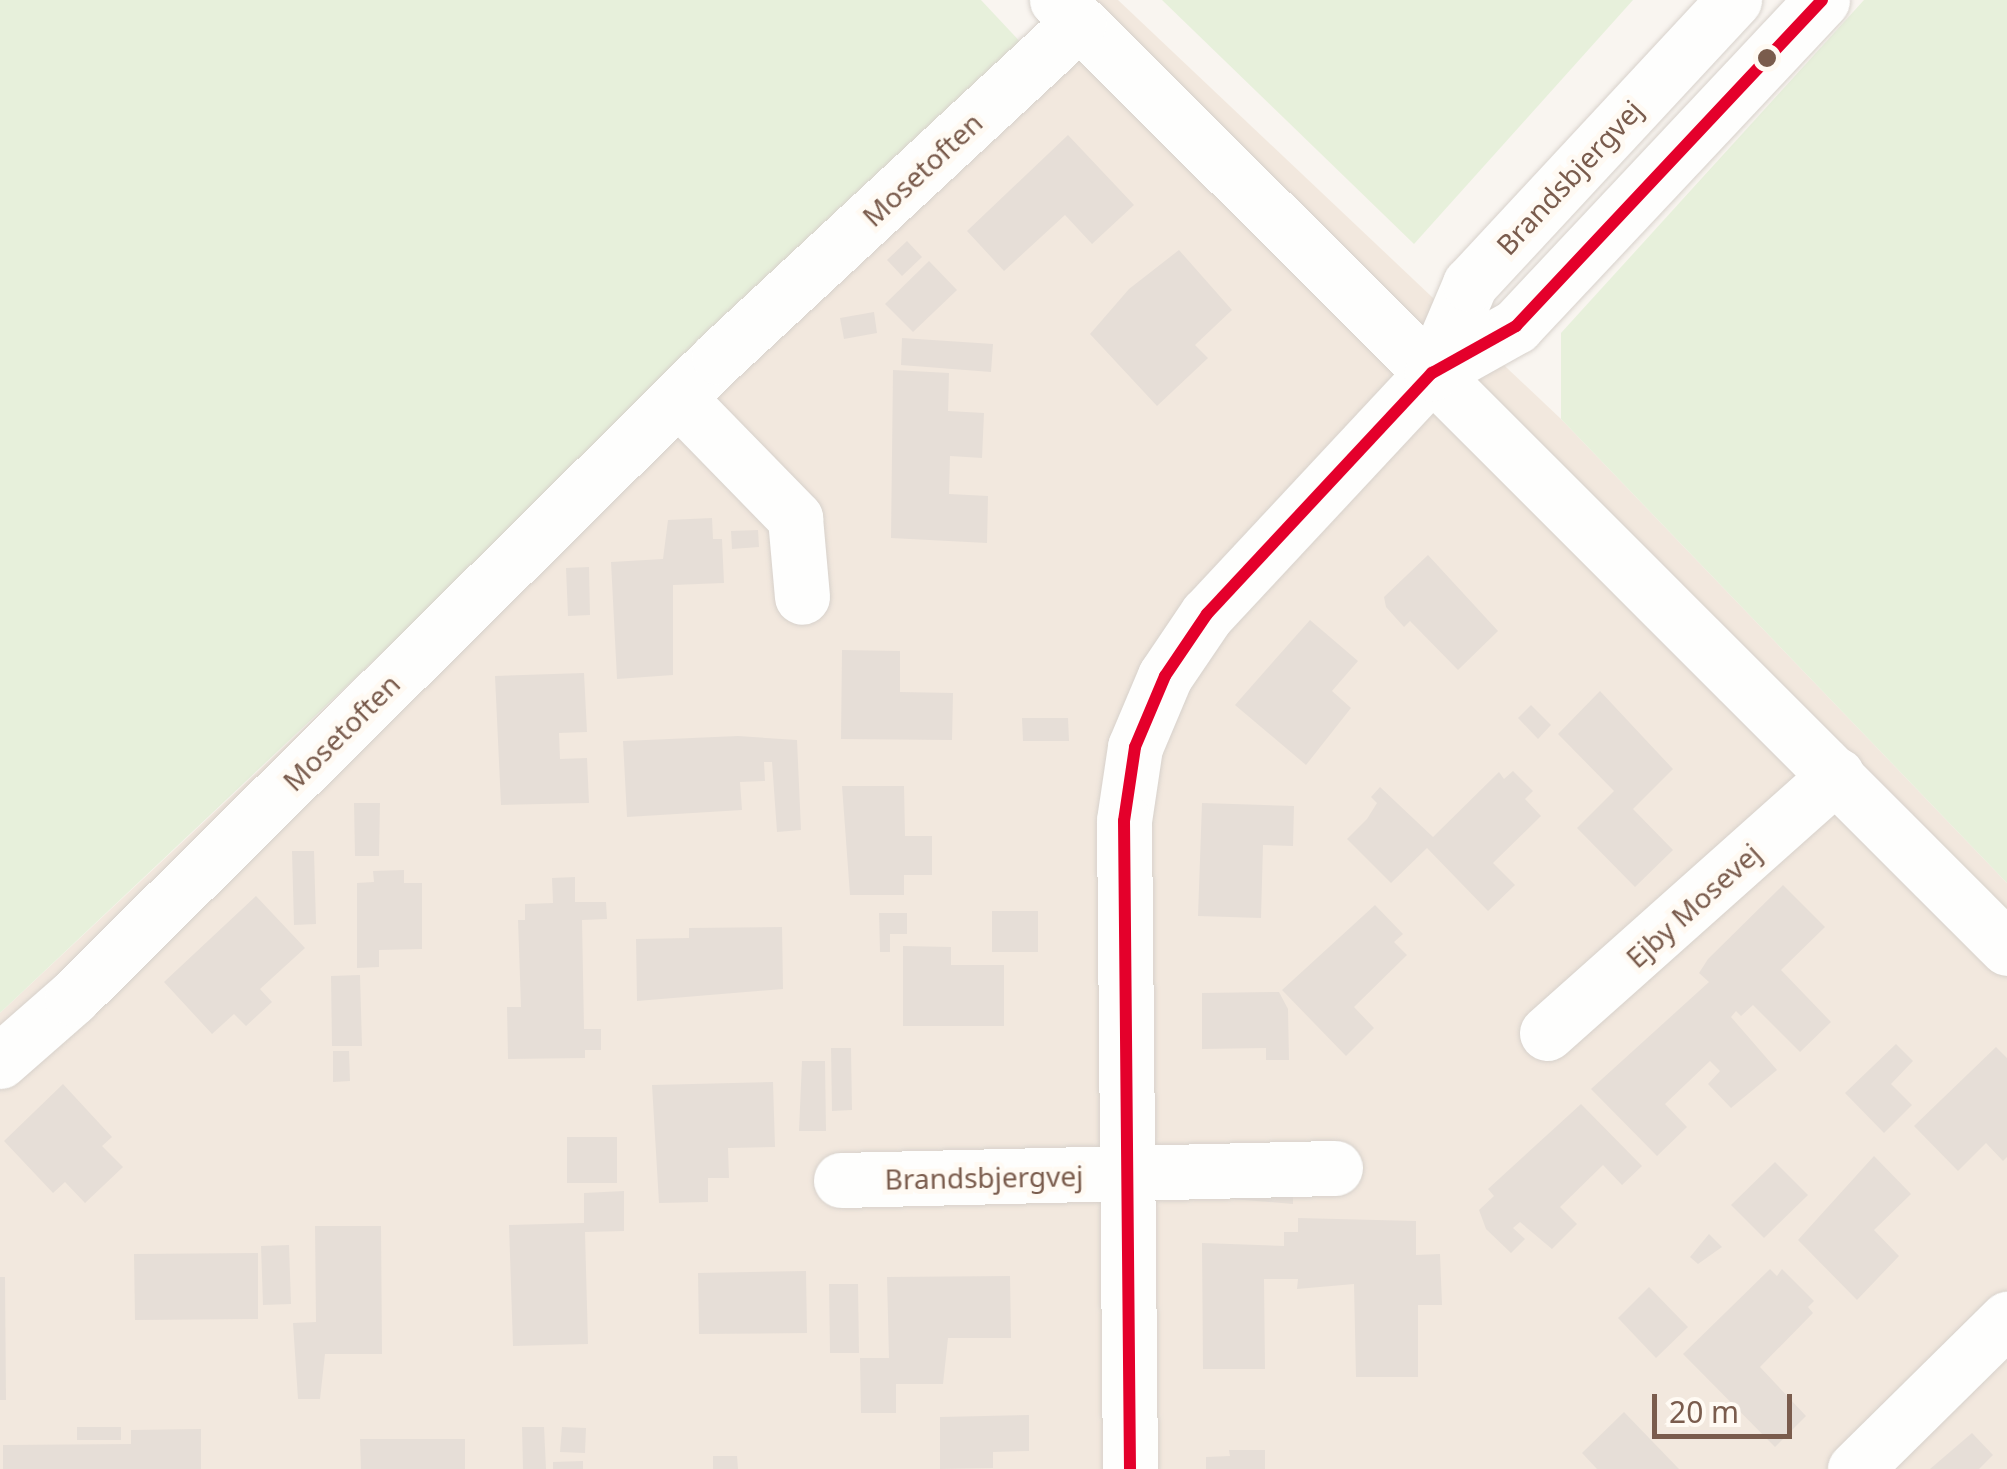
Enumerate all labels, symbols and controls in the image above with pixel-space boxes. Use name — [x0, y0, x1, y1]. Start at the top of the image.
unlabelled marker — [1757, 48, 1777, 68]
street label: Brandsbjergvej — [1489, 93, 1649, 261]
street label: Mosetoften — [855, 105, 989, 233]
street label: Mosetoften — [276, 667, 406, 797]
street label: Ejby Mosevej — [1619, 836, 1767, 974]
street label: Brandsbjergvej — [884, 1158, 1084, 1196]
scale bar — [1657, 1374, 1797, 1436]
text: 20 m — [1669, 1391, 1739, 1432]

